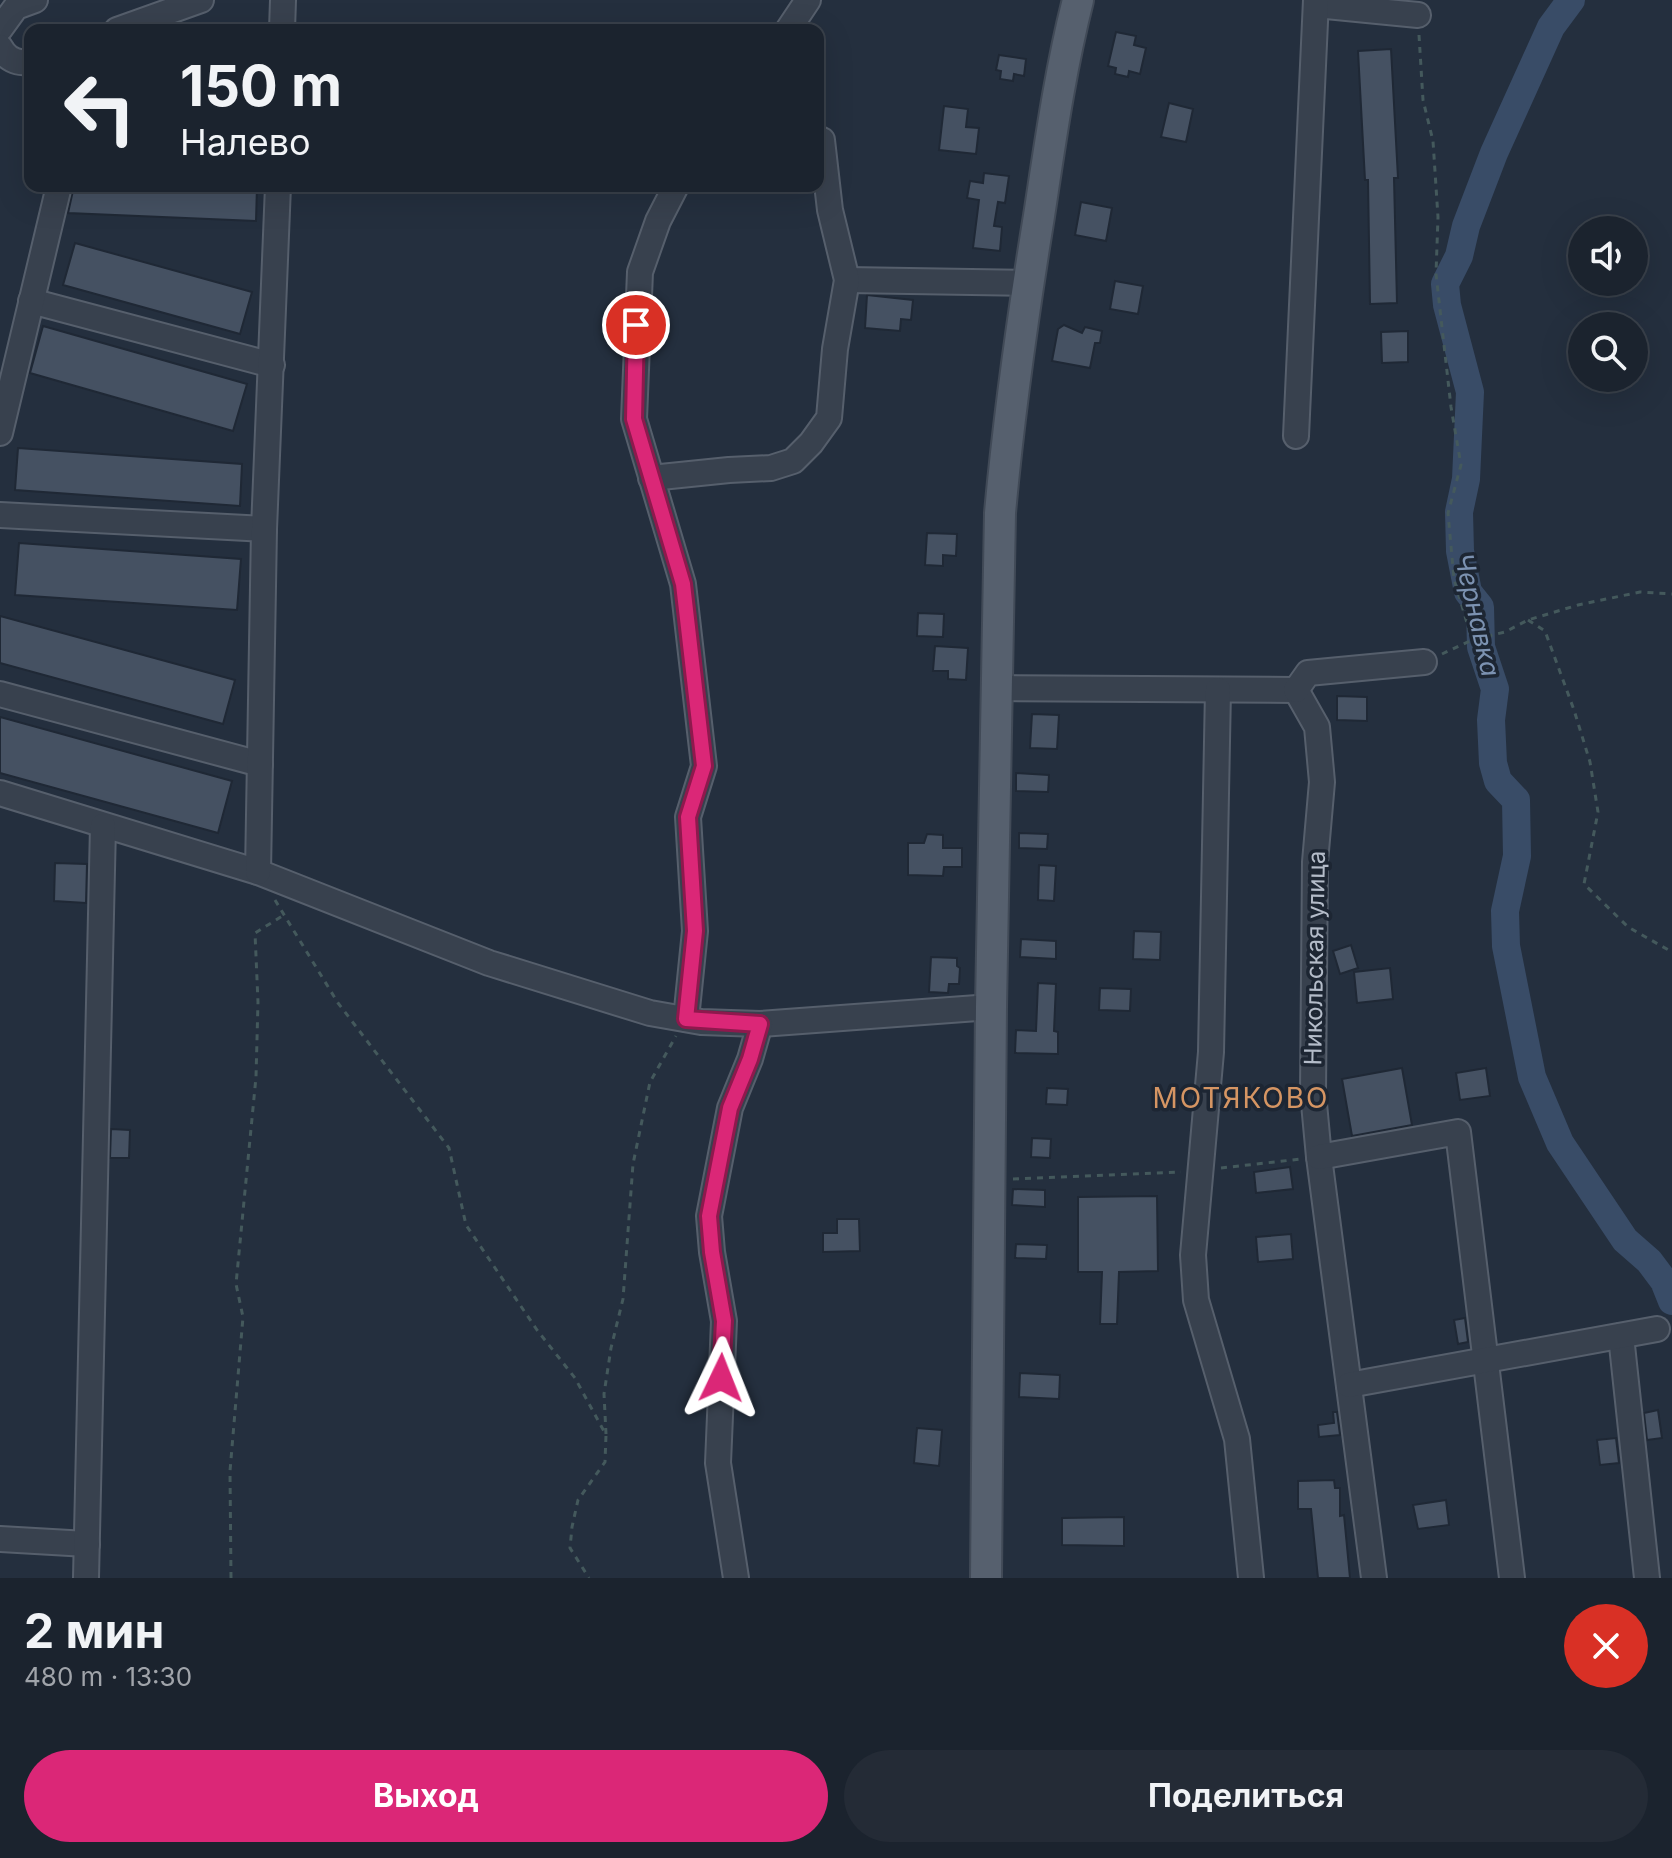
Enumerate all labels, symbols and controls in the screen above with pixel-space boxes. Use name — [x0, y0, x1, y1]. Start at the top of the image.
text: 150 m — [180, 52, 342, 120]
icon: left — [48, 56, 152, 160]
text: Налево — [180, 120, 311, 164]
map controls — [1568, 216, 1648, 392]
button: sound — [1568, 216, 1648, 296]
pin — [602, 291, 670, 359]
icon: arrive — [614, 303, 658, 347]
button: search — [1568, 312, 1648, 392]
water label: Чернавка — [1448, 550, 1507, 679]
street label: Никольская улица — [1298, 850, 1331, 1066]
district label: МОТЯКОВО — [1153, 1081, 1329, 1115]
position arrow — [679, 1336, 763, 1420]
text: 2 мин — [24, 1601, 164, 1660]
button: close — [1564, 1604, 1648, 1688]
text: 480 m · 13:30 — [24, 1661, 192, 1692]
button: Выход — [24, 1750, 828, 1842]
button: Поделиться — [844, 1750, 1648, 1842]

